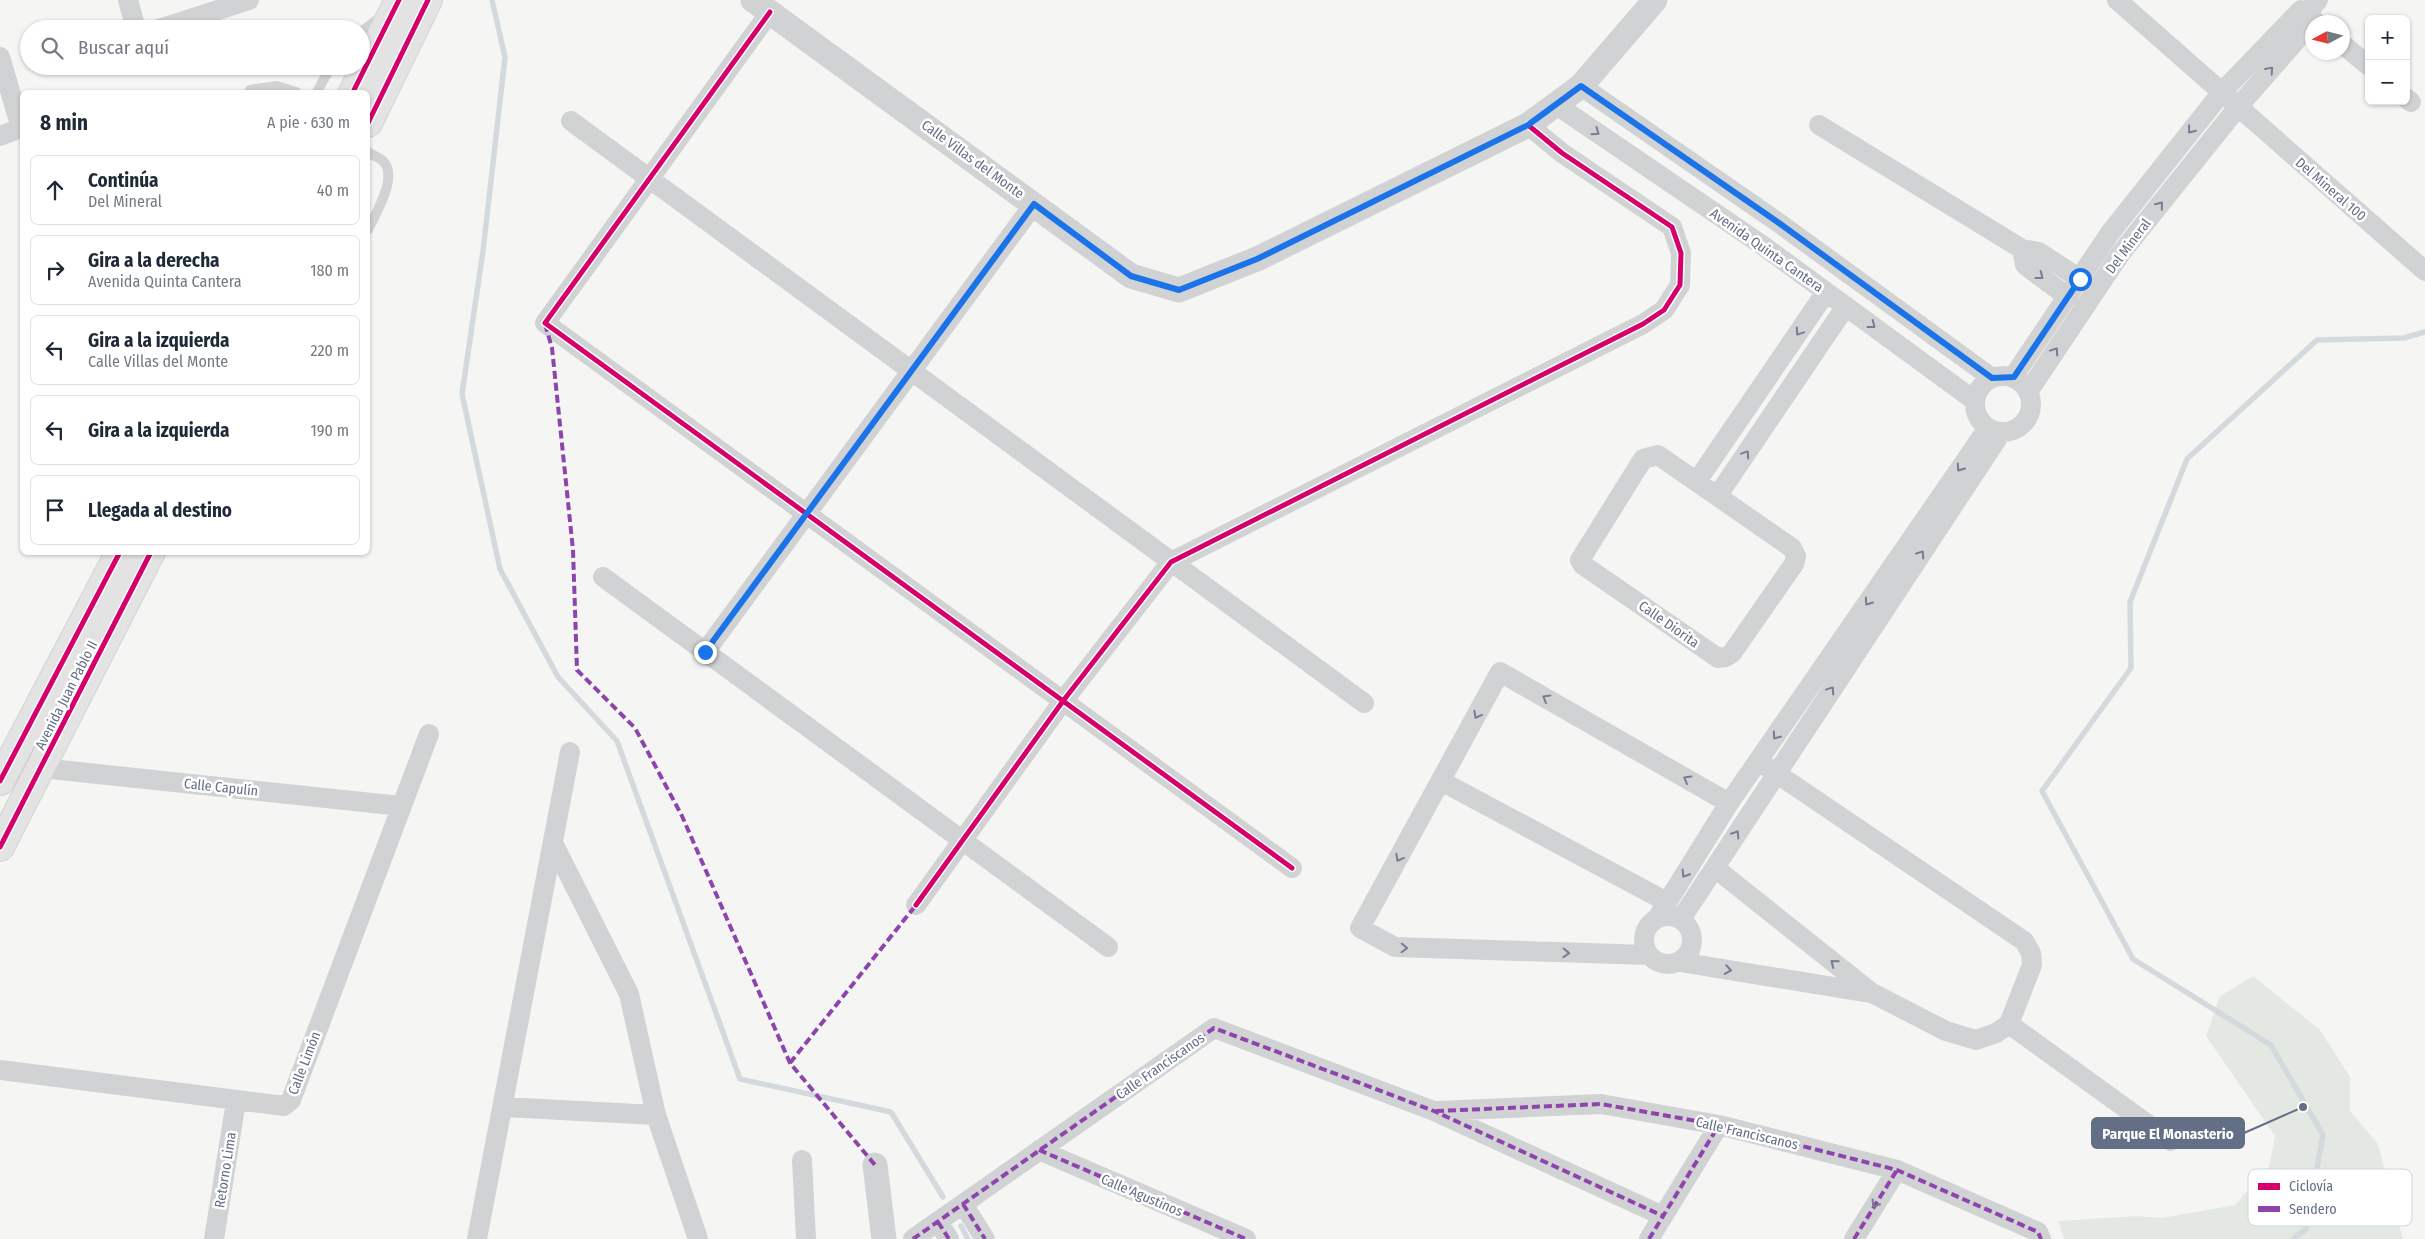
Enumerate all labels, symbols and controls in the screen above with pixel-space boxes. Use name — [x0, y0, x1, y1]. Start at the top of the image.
north arrow — [2305, 15, 2350, 60]
map controls — [2365, 15, 2410, 105]
button: + — [2365, 15, 2410, 60]
search box — [20, 20, 370, 75]
icon: search — [38, 34, 66, 62]
text: Buscar aquí — [78, 36, 169, 59]
button: − — [2365, 60, 2410, 105]
one-way arrow — [2264, 67, 2273, 76]
text: 8 min — [40, 110, 88, 136]
text: A pie · 630 m — [267, 113, 350, 132]
street label: Calle Villas del Monte — [918, 116, 1027, 202]
one-way arrow — [2189, 124, 2197, 133]
one-way arrow — [1590, 126, 1599, 135]
street label: Del Mineral 100 — [2292, 154, 2369, 225]
text: Continúa — [88, 169, 159, 192]
icon: ahead — [41, 176, 69, 204]
text: 40 m — [317, 181, 349, 200]
text: Del Mineral — [88, 192, 162, 211]
one-way arrow — [2154, 201, 2163, 210]
street label: Avenida Quinta Cantera — [1707, 205, 1827, 296]
street label: Del Mineral — [2102, 215, 2155, 277]
text: Gira a la derecha — [88, 249, 220, 272]
icon: right — [41, 256, 69, 284]
text: 180 m — [310, 261, 349, 280]
route start — [2069, 268, 2092, 291]
one-way arrow — [2034, 270, 2044, 279]
text: Avenida Quinta Cantera — [88, 272, 242, 291]
one-way arrow — [1866, 319, 1876, 328]
one-way arrow — [1796, 326, 1805, 336]
text: Gira a la izquierda — [88, 329, 230, 352]
icon: left — [41, 336, 69, 364]
text: 220 m — [310, 341, 349, 360]
one-way arrow — [2049, 347, 2058, 357]
text: Calle Villas del Monte — [88, 352, 228, 371]
icon: left — [41, 416, 69, 444]
text: Gira a la izquierda — [88, 419, 230, 442]
text: 190 m — [311, 421, 349, 440]
one-way arrow — [1739, 451, 1749, 460]
one-way arrow — [1957, 463, 1966, 472]
icon: arrive — [41, 496, 69, 524]
text: Llegada al destino — [88, 499, 232, 522]
one-way arrow — [1915, 551, 1924, 560]
one-way arrow — [1865, 596, 1874, 606]
street label: Calle Diorita — [1635, 597, 1702, 652]
street label: Avenida Juan Pablo II — [32, 638, 101, 753]
route end — [694, 641, 717, 664]
one-way arrow — [1825, 686, 1834, 695]
one-way arrow — [1542, 695, 1551, 705]
one-way arrow — [1473, 710, 1483, 719]
one-way arrow — [1772, 730, 1782, 739]
street label: Calle Capulín — [183, 775, 259, 800]
one-way arrow — [1683, 775, 1692, 785]
one-way arrow — [1730, 831, 1740, 840]
one-way arrow — [1395, 852, 1405, 861]
one-way arrow — [1682, 868, 1691, 877]
one-way arrow — [1400, 942, 1408, 953]
one-way arrow — [1563, 947, 1571, 958]
one-way arrow — [1831, 960, 1840, 968]
one-way arrow — [1723, 964, 1732, 974]
street label: Calle Limón — [285, 1029, 324, 1097]
street label: Calle Franciscanos — [1113, 1029, 1208, 1103]
street label: Calle Franciscanos — [1694, 1113, 1800, 1154]
callout: Parque El Monasterio — [2092, 1118, 2244, 1148]
text: Parque El Monasterio — [2102, 1125, 2234, 1143]
street label: Retorno Lima — [211, 1131, 240, 1209]
legend — [2248, 1169, 2412, 1226]
street label: Calle Agustinos — [1098, 1171, 1185, 1220]
text: Ciclovía — [2289, 1178, 2333, 1195]
one-way arrow — [1872, 1199, 1882, 1208]
text: Sendero — [2289, 1201, 2337, 1218]

